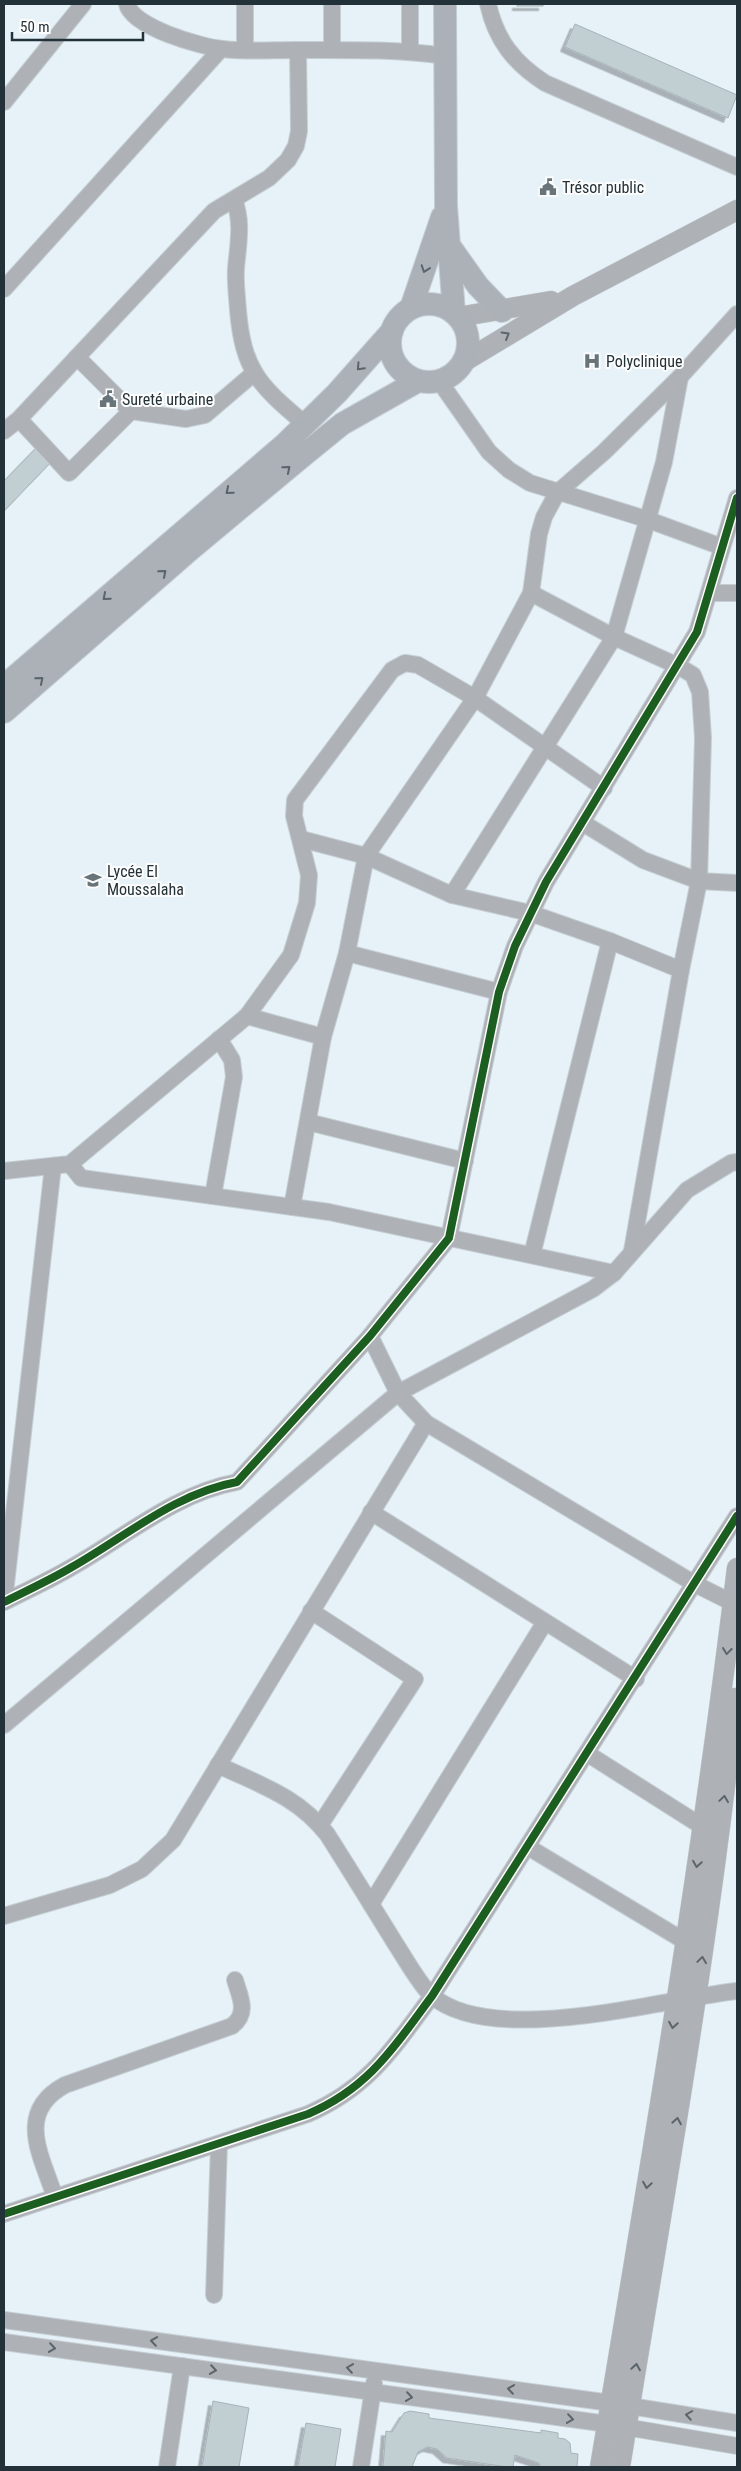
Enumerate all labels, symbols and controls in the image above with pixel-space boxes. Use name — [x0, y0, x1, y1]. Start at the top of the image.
scale bar — [12, 10, 144, 42]
text: 50 m — [20, 18, 50, 36]
public building icon: Trésor public — [538, 177, 558, 197]
place label: Trésor public — [562, 178, 644, 197]
one-way arrow — [421, 264, 431, 273]
one-way arrow — [501, 331, 510, 341]
hospital icon: Polyclinique — [582, 351, 602, 371]
place label: Polyclinique — [606, 352, 682, 371]
one-way arrow — [357, 362, 366, 371]
public building icon: Sureté urbaine — [98, 389, 118, 409]
place label: Sureté urbaine — [122, 390, 213, 409]
one-way arrow — [281, 466, 290, 474]
one-way arrow — [226, 485, 235, 494]
one-way arrow — [157, 570, 166, 579]
one-way arrow — [103, 591, 112, 600]
one-way arrow — [35, 677, 44, 686]
place label: Lycée El Moussalaha — [107, 862, 184, 899]
school or university icon: Lycée El Moussalaha — [83, 870, 103, 890]
one-way arrow — [722, 1648, 733, 1656]
one-way arrow — [718, 1795, 729, 1803]
one-way arrow — [693, 1860, 703, 1869]
one-way arrow — [696, 1956, 706, 1964]
one-way arrow — [668, 2020, 678, 2029]
one-way arrow — [672, 2116, 682, 2125]
one-way arrow — [642, 2181, 652, 2190]
one-way arrow — [150, 2336, 158, 2347]
one-way arrow — [48, 2343, 56, 2353]
one-way arrow — [346, 2363, 354, 2373]
one-way arrow — [630, 2363, 641, 2371]
one-way arrow — [209, 2365, 217, 2375]
one-way arrow — [507, 2384, 515, 2395]
one-way arrow — [405, 2391, 413, 2402]
one-way arrow — [685, 2410, 693, 2421]
one-way arrow — [566, 2413, 574, 2424]

